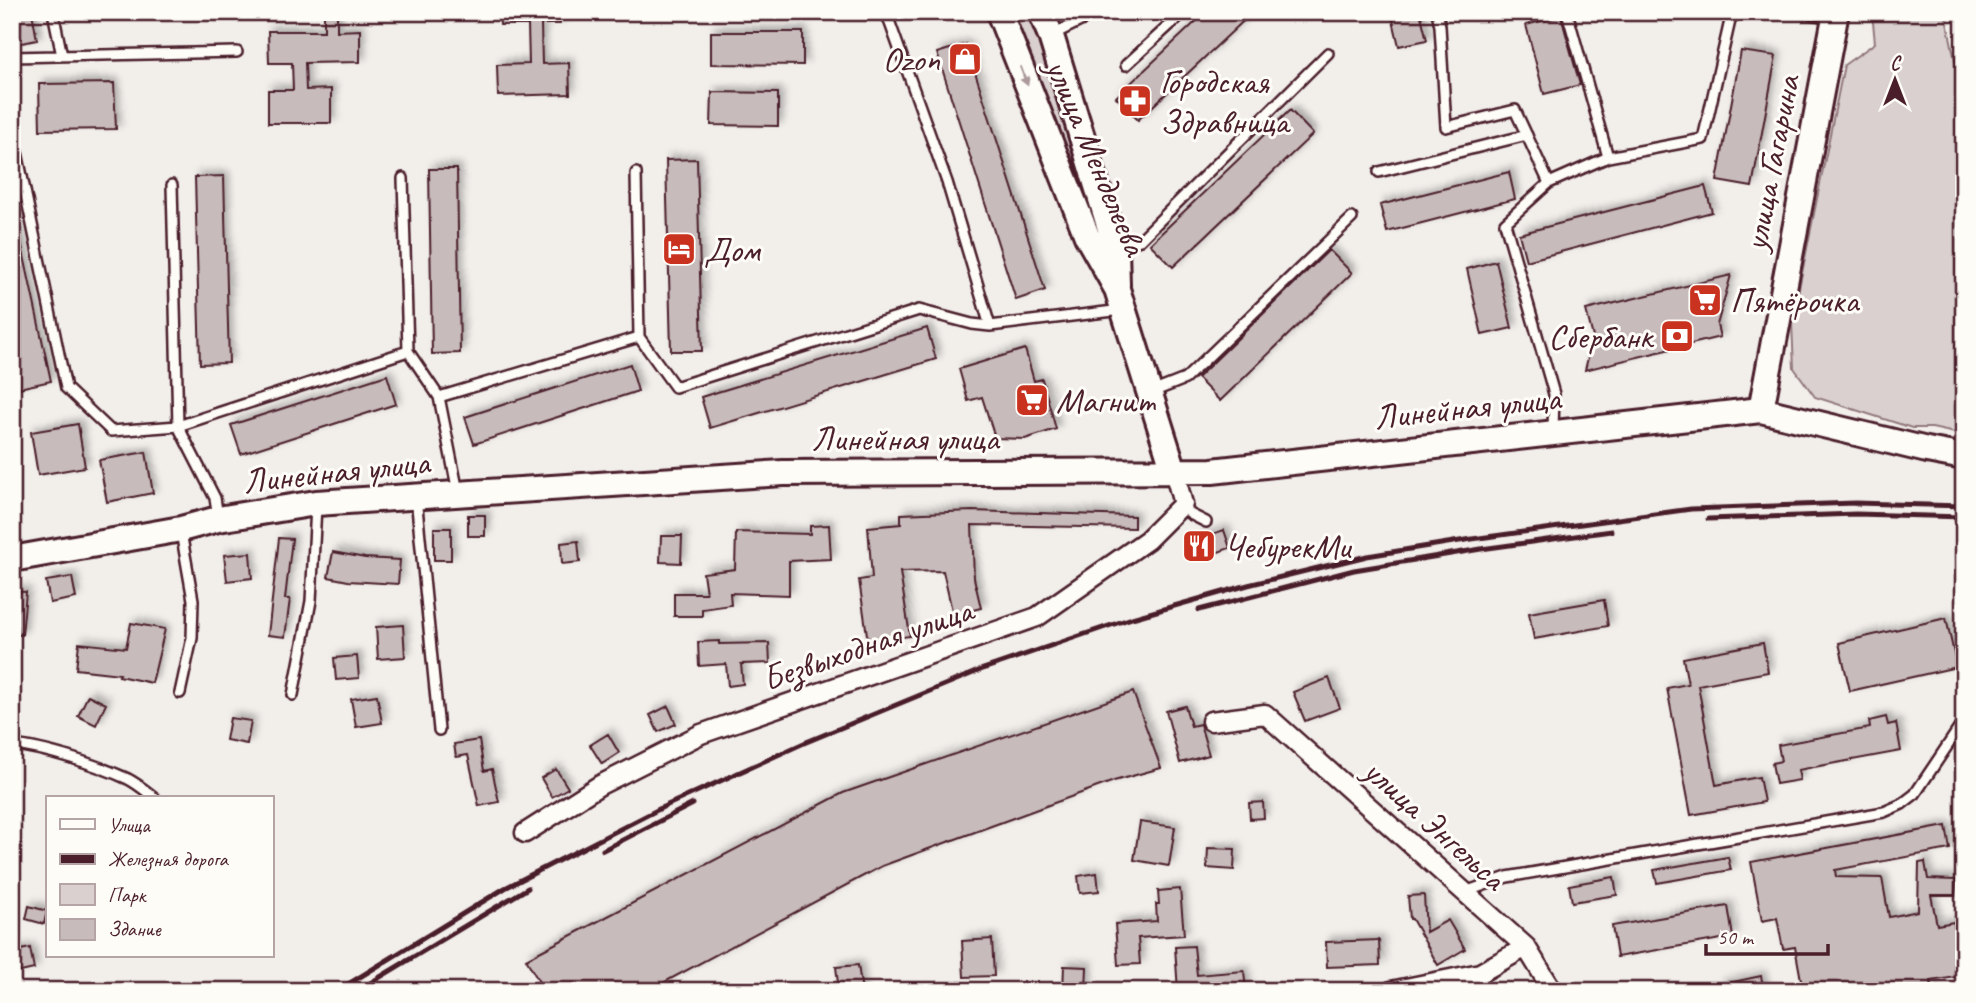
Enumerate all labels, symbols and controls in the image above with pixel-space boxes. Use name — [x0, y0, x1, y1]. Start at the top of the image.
place label: Ozon — [882, 37, 940, 82]
shop icon: Ozon — [946, 40, 984, 78]
north arrow — [1860, 46, 1930, 116]
street label: улица Менделеева — [1034, 51, 1159, 264]
text: С — [1890, 52, 1902, 76]
place label: Городская Здравница — [1160, 59, 1291, 144]
one-way arrow — [1019, 65, 1030, 86]
street label: улица Гагарина — [1732, 69, 1811, 256]
pharmacy icon: Городская Здравница — [1116, 82, 1154, 120]
place label: Дом — [704, 227, 762, 272]
hotel icon: Дом — [660, 230, 698, 268]
place label: Пятёрочка — [1730, 278, 1860, 323]
supermarket icon: Пятёрочка — [1686, 281, 1724, 319]
place label: Сбербанк — [1548, 314, 1655, 359]
bank icon: Сбербанк — [1658, 317, 1696, 355]
street label: Линейная улица — [1372, 375, 1564, 440]
place label: Магнит — [1056, 378, 1157, 423]
supermarket icon: Магнит — [1013, 381, 1051, 419]
street label: Линейная улица — [812, 416, 1000, 461]
street label: Линейная улица — [241, 439, 433, 504]
place label: ЧебурекМи — [1224, 524, 1353, 569]
restaurant icon: ЧебурекМи — [1180, 527, 1218, 565]
street label: Безвыходная улица — [756, 587, 981, 701]
street label: улица Энгельса — [1353, 747, 1517, 901]
legend — [46, 796, 273, 958]
text: Улица — [108, 812, 151, 838]
text: Железная дорога — [108, 846, 229, 872]
text: Парк — [108, 882, 148, 908]
scale bar — [1706, 912, 1829, 956]
text: Здание — [108, 916, 162, 942]
text: 50 m — [1717, 924, 1755, 950]

